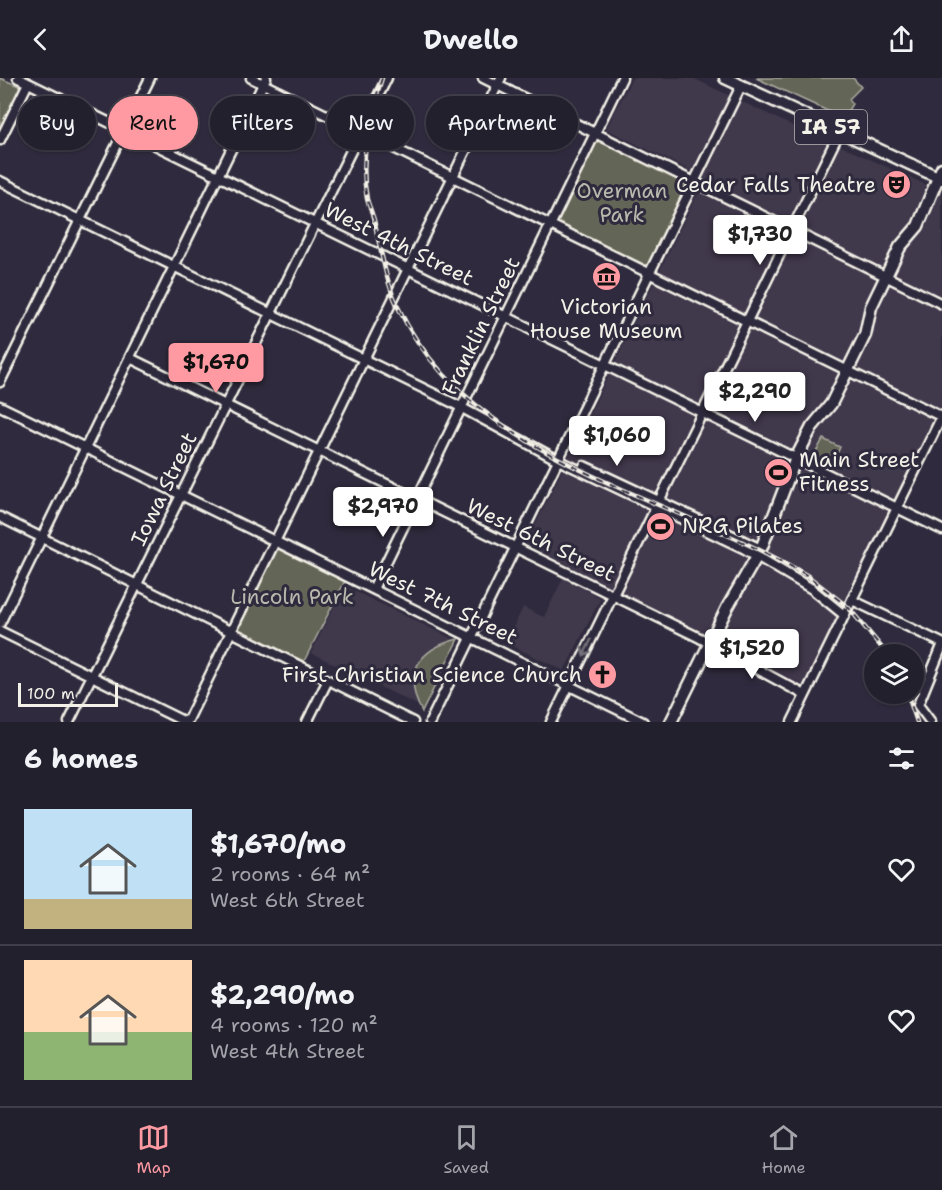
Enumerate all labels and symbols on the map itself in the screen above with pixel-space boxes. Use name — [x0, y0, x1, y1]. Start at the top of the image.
road number: IA 57 — [795, 110, 867, 144]
theatre icon: Cedar Falls Theatre — [881, 169, 913, 201]
place label: Cedar Falls Theatre — [676, 171, 876, 199]
park label: Overman Park — [577, 177, 668, 229]
street label: West 4th Street — [320, 196, 478, 292]
pin: $1,730 — [711, 215, 809, 266]
street label: Franklin Street — [435, 252, 527, 400]
museum icon: Victorian House Museum — [590, 260, 622, 292]
place label: Victorian House Museum — [530, 293, 682, 345]
pin: $1,670 — [167, 343, 265, 394]
pin: $2,290 — [706, 372, 804, 423]
pin: $1,060 — [568, 416, 666, 467]
street label: Iowa Street — [124, 428, 204, 550]
place label: Main Street Fitness — [799, 446, 920, 498]
sports icon: Main Street Fitness — [762, 456, 794, 488]
pin: $2,970 — [334, 487, 432, 538]
street label: West 6th Street — [462, 492, 620, 588]
sports icon: NRG Pilates — [645, 510, 677, 542]
place label: NRG Pilates — [682, 512, 803, 540]
street label: West 7th Street — [364, 555, 522, 651]
park label: Lincoln Park — [230, 583, 354, 611]
pin: $1,520 — [703, 629, 801, 680]
one-way arrow — [581, 638, 593, 656]
church icon: First Christian Science Church — [587, 659, 619, 691]
place label: First Christian Science Church — [282, 661, 582, 689]
scale bar — [18, 680, 118, 708]

